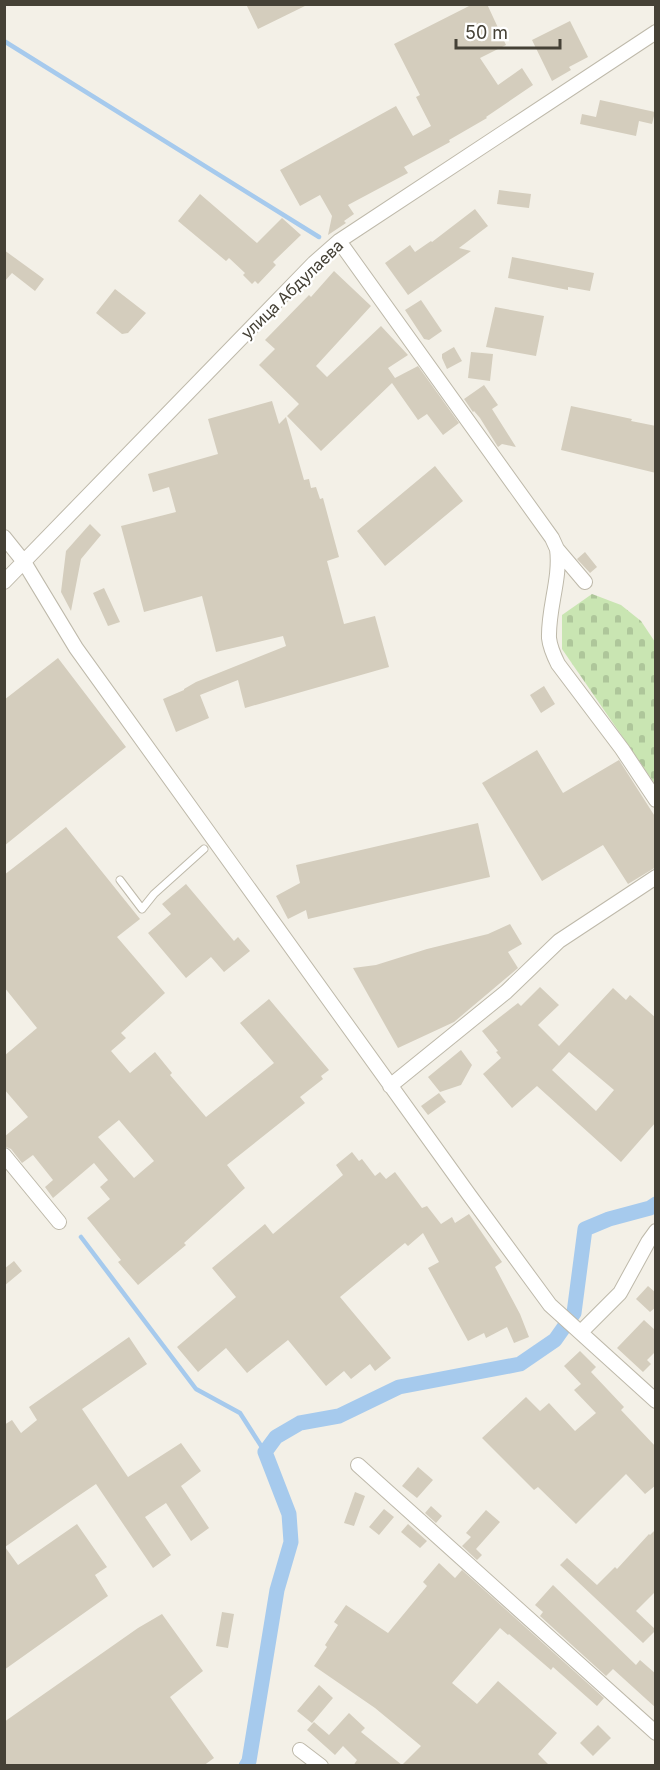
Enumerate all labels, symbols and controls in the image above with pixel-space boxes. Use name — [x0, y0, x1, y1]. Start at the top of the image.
scale bar — [456, 12, 560, 50]
text: 50 m — [465, 22, 508, 43]
street label: улица Абдулаева — [237, 235, 347, 343]

